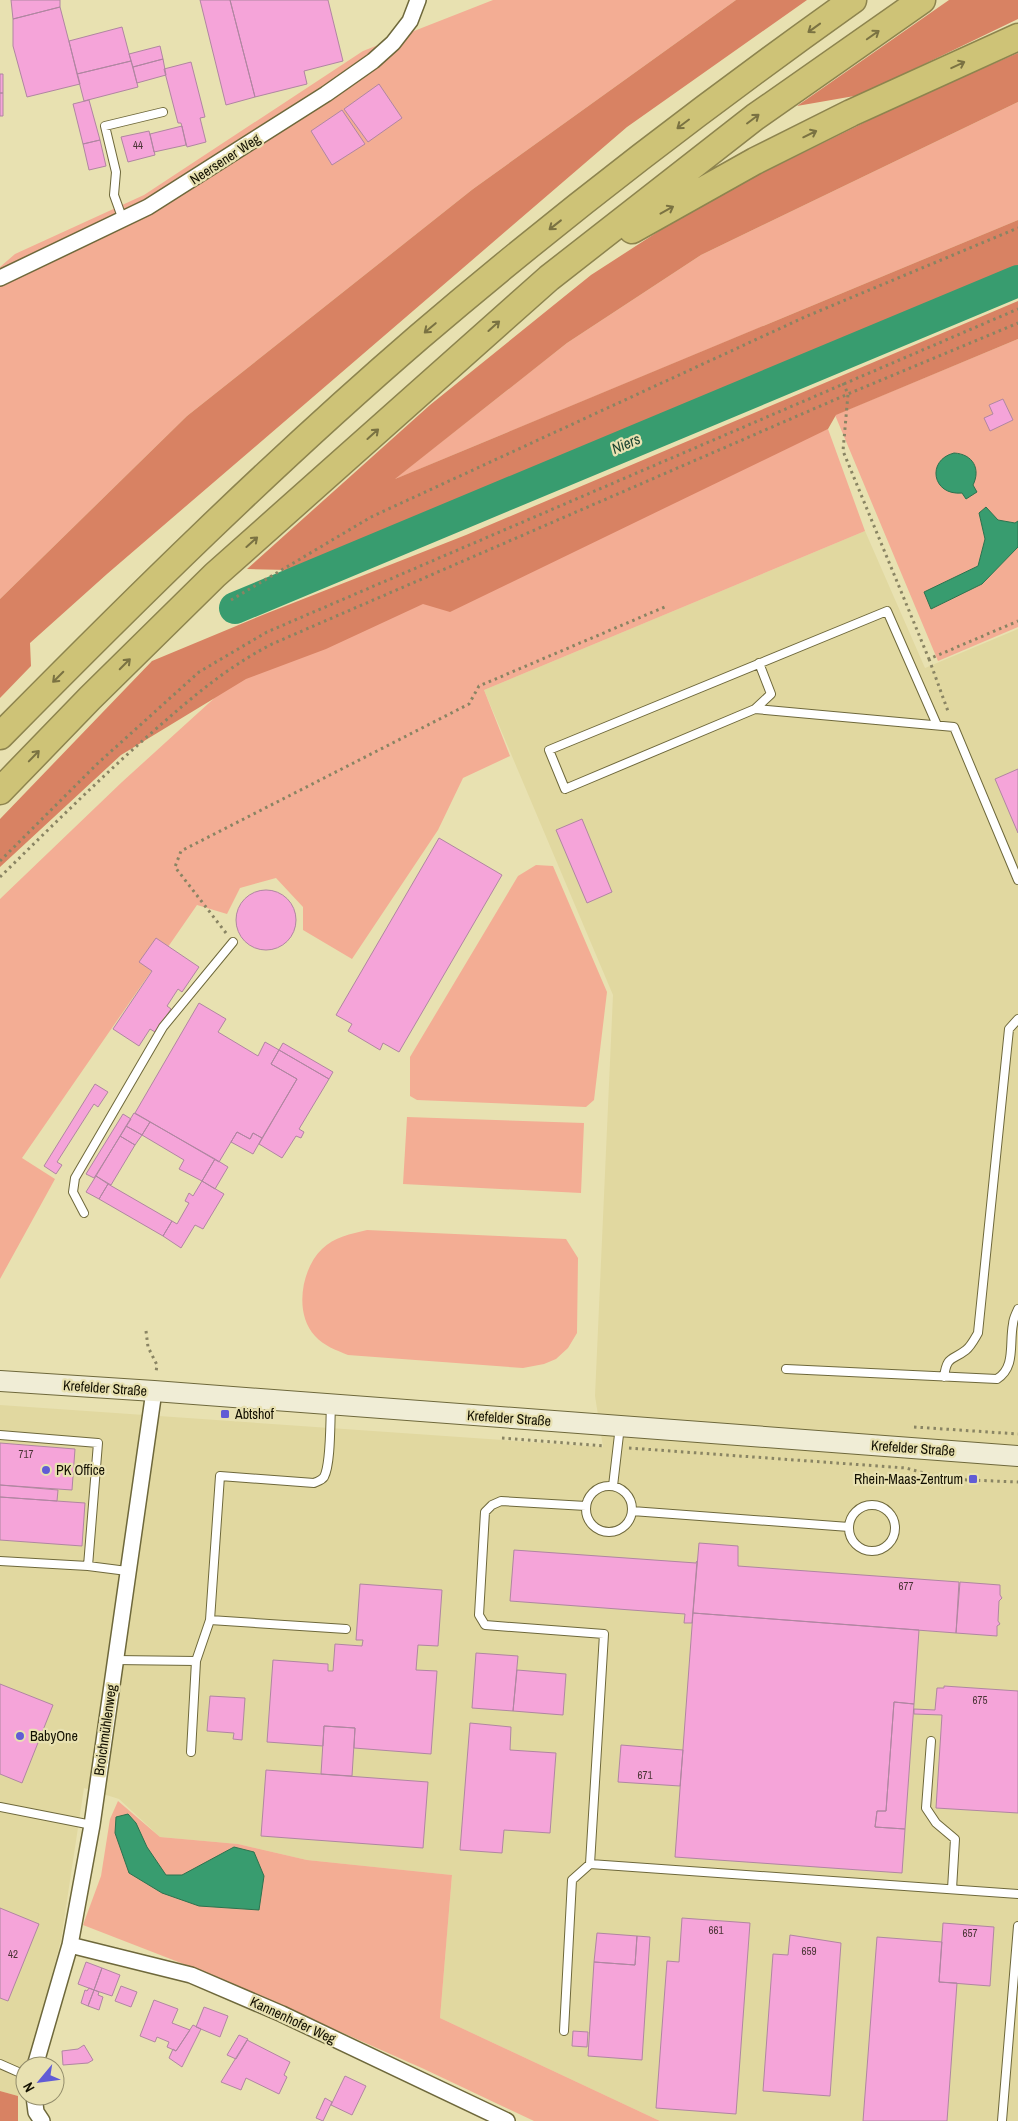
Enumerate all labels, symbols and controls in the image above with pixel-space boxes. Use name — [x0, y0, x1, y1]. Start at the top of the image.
one-way arrow — [807, 23, 821, 33]
one-way arrow — [865, 30, 879, 40]
one-way arrow — [950, 60, 965, 70]
one-way arrow — [746, 113, 759, 124]
one-way arrow — [677, 119, 690, 130]
street label: Neersener Weg — [186, 129, 264, 188]
one-way arrow — [802, 129, 817, 138]
house number: 44 — [133, 138, 143, 152]
one-way arrow — [659, 204, 673, 214]
one-way arrow — [549, 220, 562, 231]
one-way arrow — [488, 320, 501, 332]
one-way arrow — [423, 323, 436, 334]
water label: Niers — [608, 428, 643, 459]
one-way arrow — [366, 429, 379, 440]
one-way arrow — [245, 537, 258, 548]
one-way arrow — [119, 658, 131, 670]
one-way arrow — [52, 671, 64, 683]
one-way arrow — [28, 750, 40, 763]
street label: Krefelder Straße — [62, 1376, 148, 1400]
place label: Abtshof — [234, 1405, 275, 1423]
street label: Krefelder Straße — [466, 1406, 552, 1430]
marker: Abtshof — [219, 1408, 231, 1420]
street label: Krefelder Straße — [870, 1436, 956, 1460]
house number: 717 — [18, 1447, 34, 1461]
place label: PK Office — [56, 1461, 105, 1479]
marker: PK Office — [40, 1464, 52, 1476]
place label: Rhein-Maas-Zentrum — [854, 1470, 963, 1488]
marker: Rhein-Maas-Zentrum — [967, 1473, 979, 1485]
house number: 677 — [898, 1579, 914, 1593]
street label: Broichmühlenweg — [90, 1683, 120, 1777]
house number: 675 — [972, 1693, 988, 1707]
place label: BabyOne — [30, 1727, 78, 1745]
marker: BabyOne — [14, 1730, 26, 1742]
house number: 671 — [637, 1768, 653, 1782]
house number: 661 — [708, 1923, 724, 1937]
house number: 657 — [962, 1926, 978, 1940]
house number: 659 — [801, 1944, 817, 1958]
house number: 42 — [8, 1947, 18, 1961]
street label: Kannenhofer Weg — [247, 1992, 339, 2048]
north arrow — [15, 2056, 65, 2106]
text: N — [19, 2079, 39, 2095]

